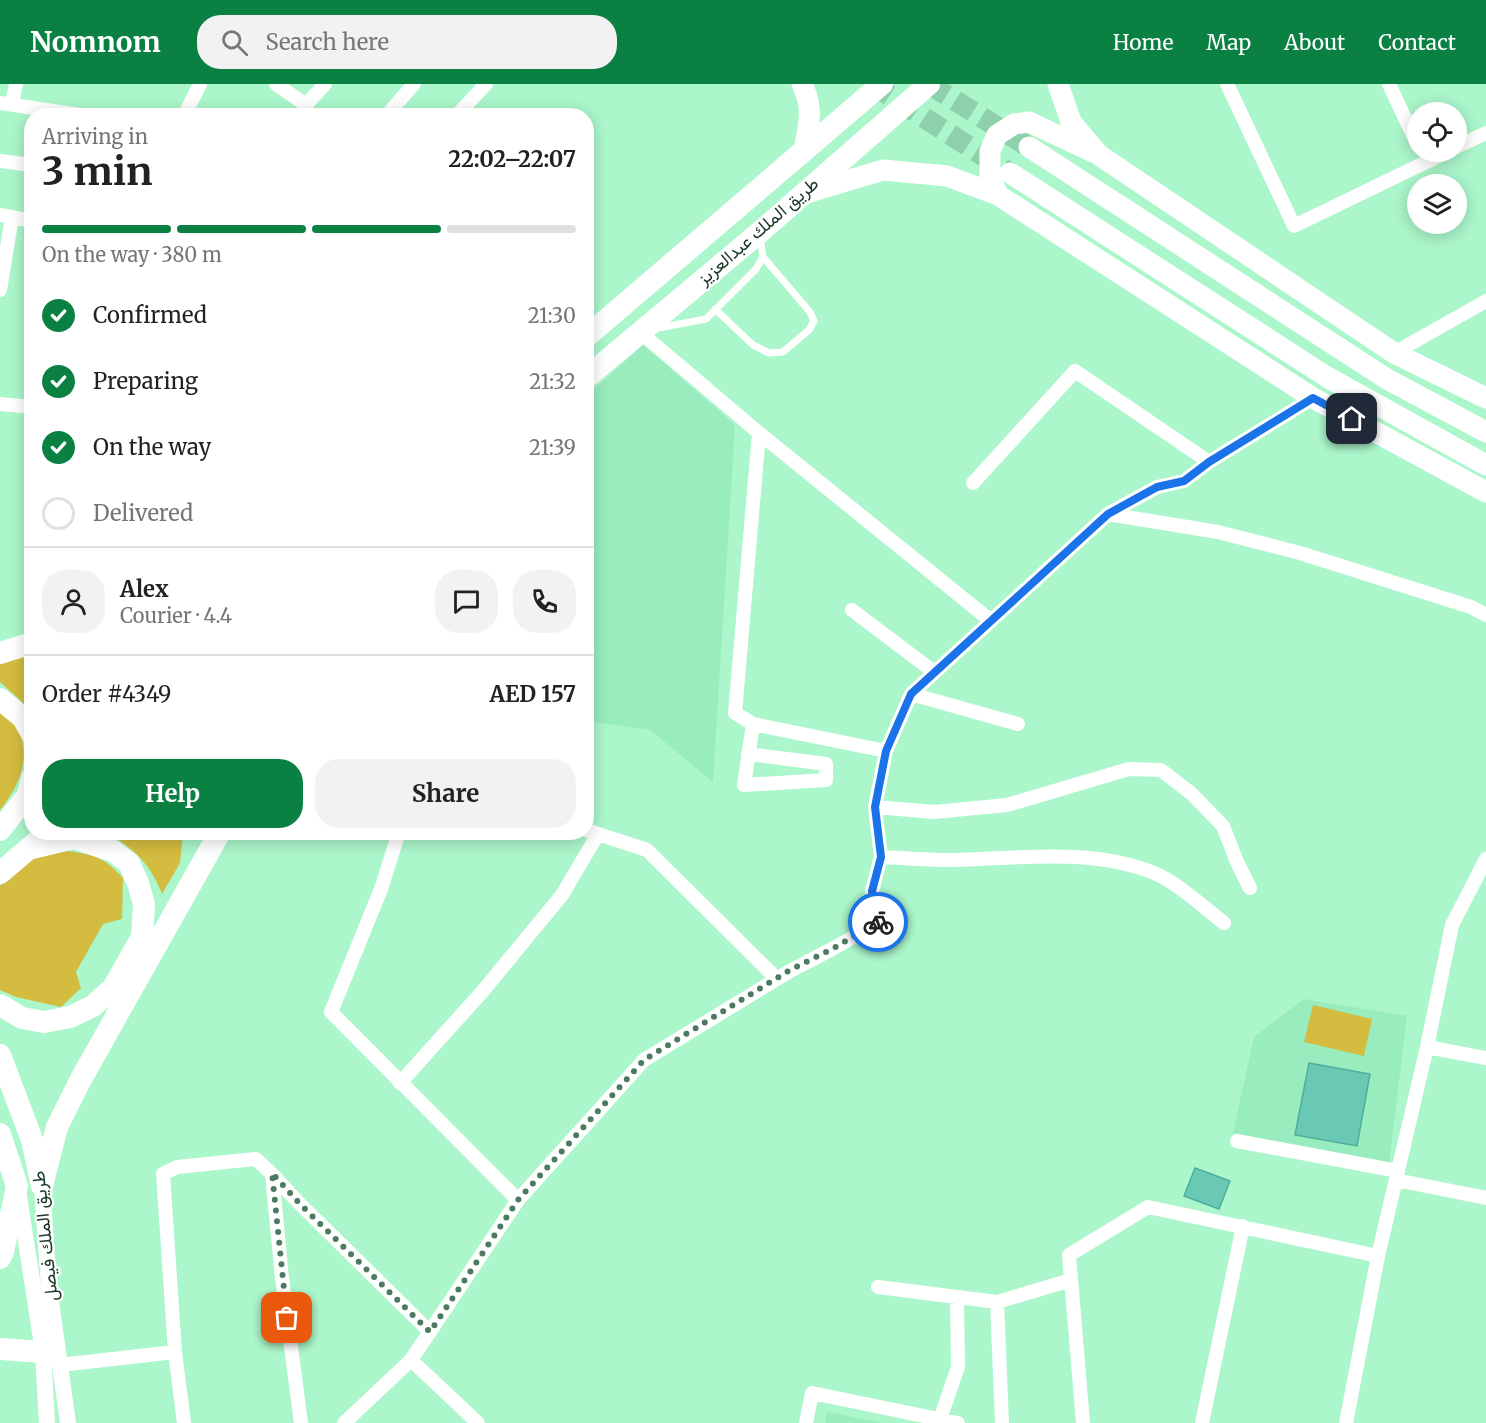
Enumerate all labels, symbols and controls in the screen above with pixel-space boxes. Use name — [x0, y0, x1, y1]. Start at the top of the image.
search box — [197, 15, 617, 69]
text: Nomnom — [30, 24, 161, 60]
icon: search — [218, 26, 251, 59]
text: Search here — [266, 28, 389, 56]
text: Home — [1113, 29, 1173, 56]
text: Map — [1206, 29, 1251, 56]
text: About — [1284, 29, 1345, 56]
text: Contact — [1378, 29, 1456, 56]
map controls — [1407, 102, 1467, 234]
button: locate — [1407, 102, 1467, 162]
text: Arriving in — [42, 124, 148, 149]
text: 22:02–22:07 — [448, 145, 576, 173]
text: 3 min — [42, 147, 152, 196]
street label: طريق الملك عبدالعزيز — [691, 172, 823, 290]
button: layers — [1407, 174, 1467, 234]
text: On the way · 380 m — [42, 242, 222, 267]
icon: check — [42, 299, 75, 332]
text: Confirmed — [93, 301, 207, 329]
text: 21:30 — [528, 303, 576, 328]
icon: check — [42, 365, 75, 398]
text: Preparing — [93, 367, 198, 395]
text: 21:32 — [529, 369, 576, 394]
pin — [1326, 393, 1377, 444]
icon: home — [1335, 402, 1368, 435]
icon: check — [42, 431, 75, 464]
text: On the way — [93, 433, 211, 461]
text: 21:39 — [529, 435, 576, 460]
text: Delivered — [93, 499, 193, 527]
button: person — [42, 570, 105, 633]
button: chat — [435, 570, 498, 633]
button: phone — [513, 570, 576, 633]
text: Alex — [120, 575, 169, 603]
text: Courier · 4.4 — [120, 603, 232, 628]
text: Order #4349 — [42, 680, 171, 708]
text: AED 157 — [489, 680, 576, 708]
button: Help — [42, 759, 303, 828]
button: Share — [315, 759, 576, 828]
courier — [848, 892, 908, 952]
icon: bike — [862, 906, 895, 939]
street label: طريق الملك فيصل — [26, 1170, 63, 1302]
pin — [261, 1292, 312, 1343]
icon: bag — [270, 1301, 303, 1334]

